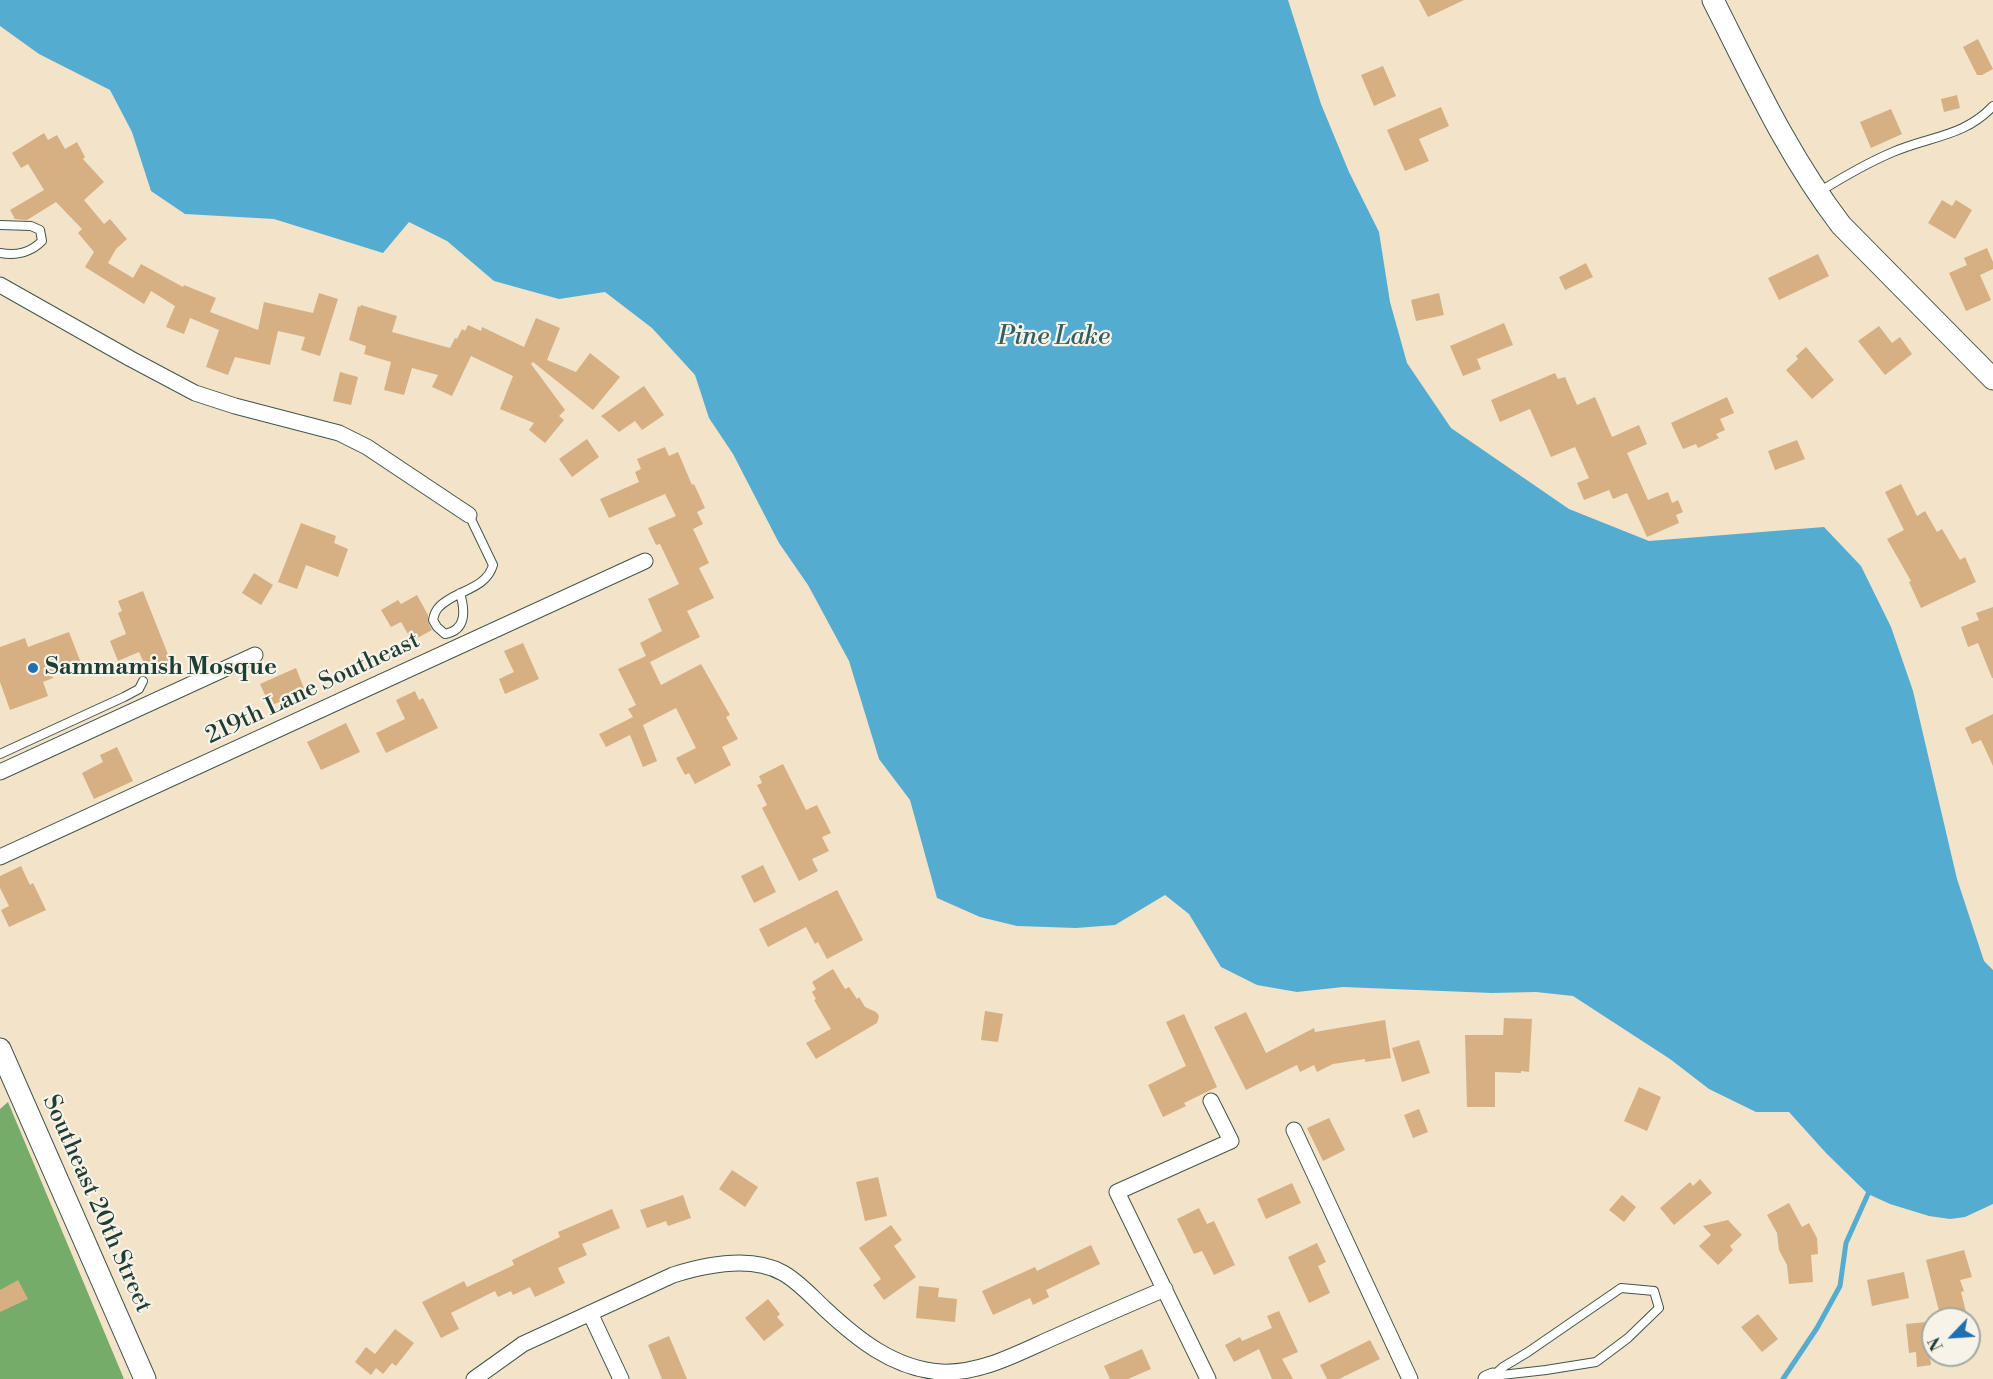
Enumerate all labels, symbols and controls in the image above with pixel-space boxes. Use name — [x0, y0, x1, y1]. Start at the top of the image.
water label: Pine Lake — [998, 322, 1110, 354]
street label: 219th Lane Southeast — [201, 627, 425, 751]
place label: Sammamish Mosque — [45, 654, 277, 682]
marker: Sammamish Mosque — [26, 661, 40, 675]
street label: Southeast 20th Street — [35, 1091, 157, 1317]
north arrow — [1921, 1307, 1981, 1367]
text: N — [1925, 1334, 1948, 1354]

